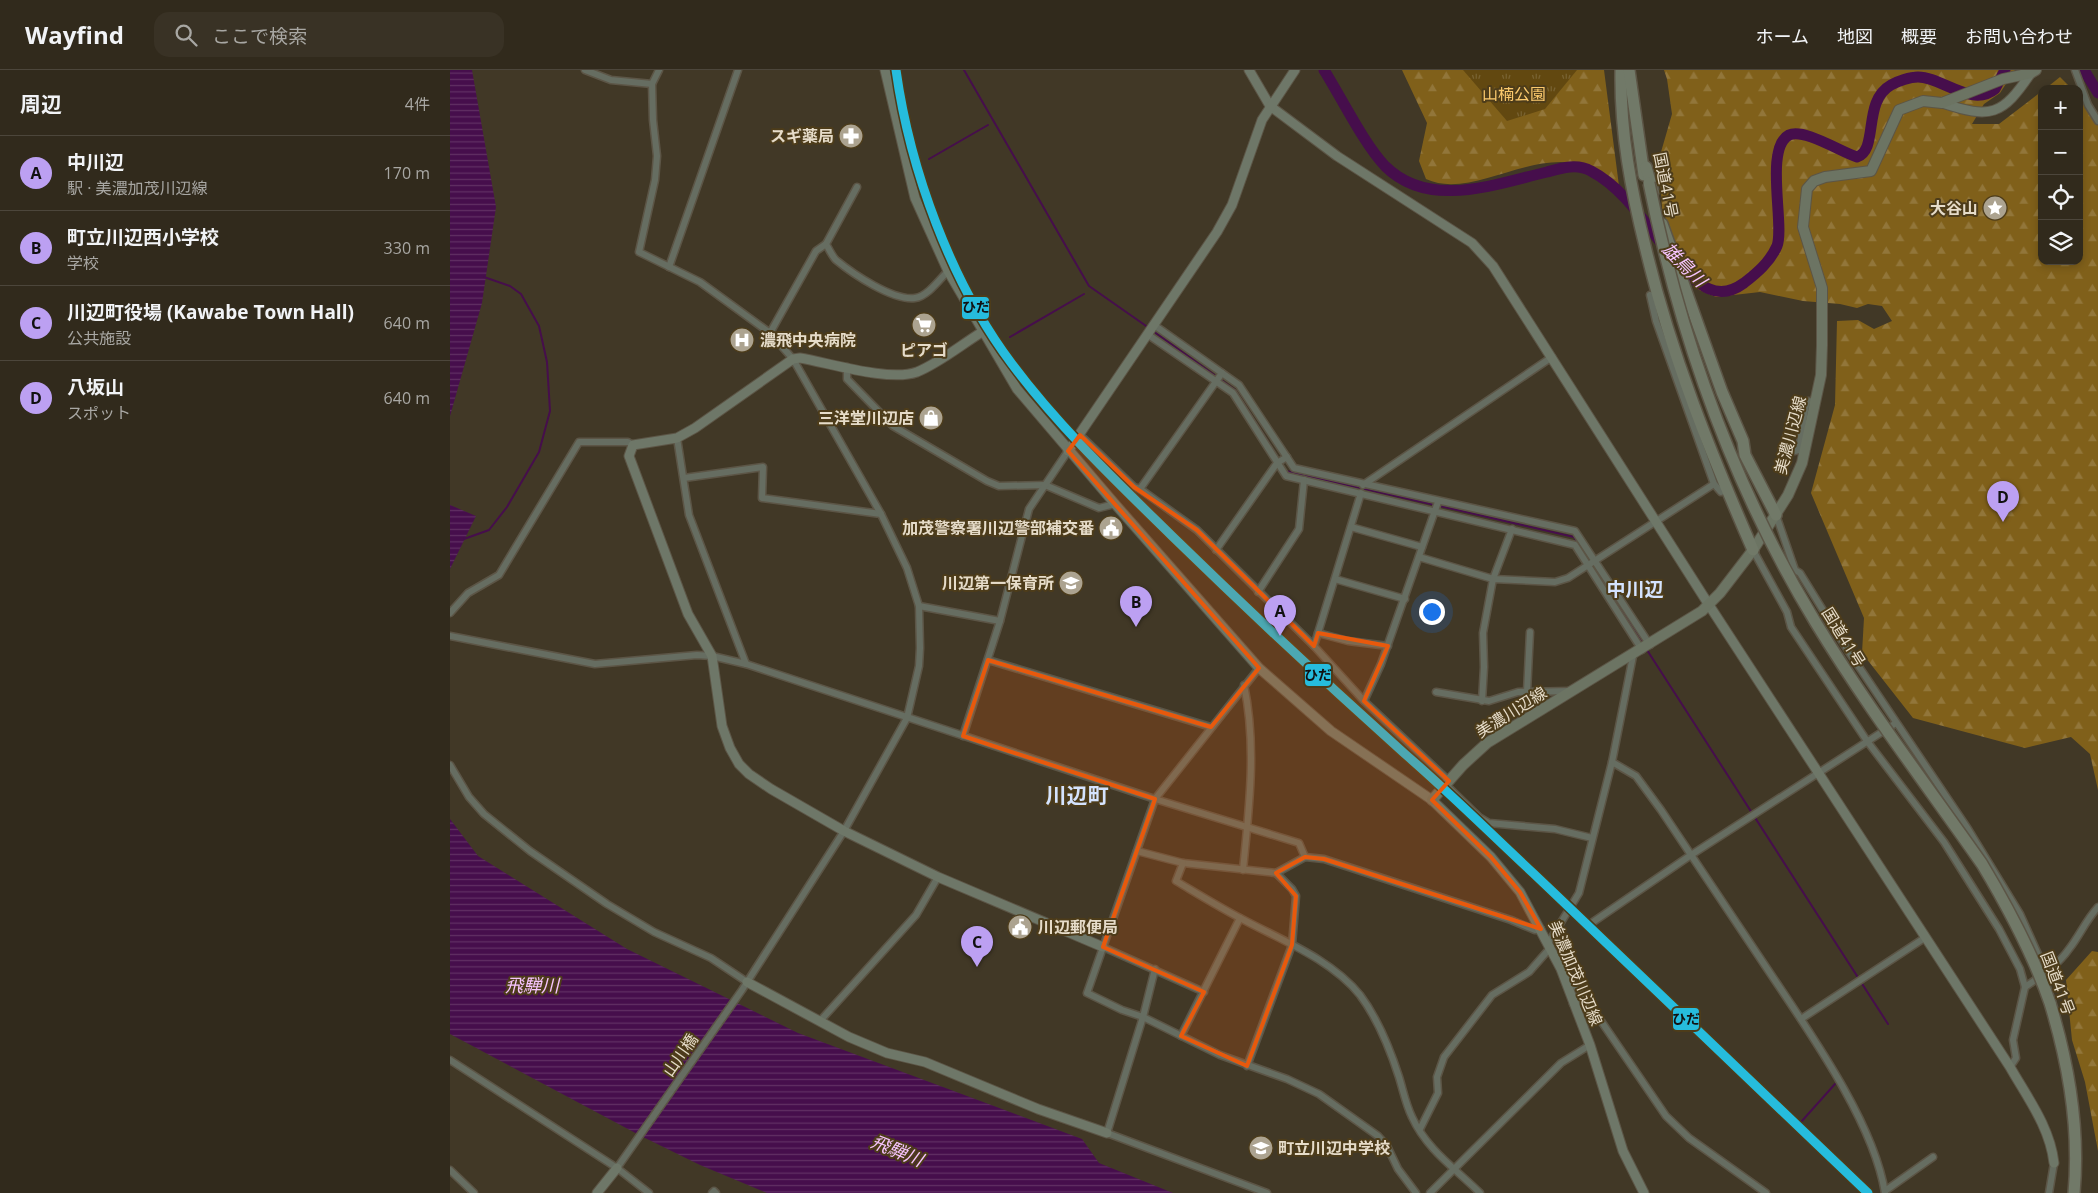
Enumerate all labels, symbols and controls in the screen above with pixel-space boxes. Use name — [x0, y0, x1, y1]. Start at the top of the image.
search box — [154, 12, 504, 57]
text: Wayfind — [25, 18, 124, 51]
icon: search — [172, 21, 200, 49]
text: ここで検索 — [212, 23, 307, 49]
text: ホーム — [1756, 24, 1809, 48]
text: 地図 — [1837, 24, 1873, 48]
text: 概要 — [1901, 24, 1937, 48]
text: お問い合わせ — [1965, 24, 2073, 48]
park label: 山楠公園 — [1482, 83, 1546, 105]
map controls — [2038, 85, 2083, 265]
button: + — [2038, 85, 2083, 130]
text: 周辺 — [20, 90, 62, 118]
text: 4件 — [405, 93, 430, 115]
pharmacy icon: スギ薬局 — [838, 123, 864, 149]
place label: スギ薬局 — [770, 125, 834, 147]
button: − — [2038, 130, 2083, 175]
text: 中川辺 — [67, 149, 124, 175]
street label: 国道41号 — [1649, 150, 1683, 220]
text: A — [30, 162, 42, 184]
text: 170 m — [384, 162, 430, 184]
button: locate — [2038, 175, 2083, 220]
text: 駅 · 美濃加茂川辺線 — [67, 177, 208, 199]
place icon: 大谷山 — [1982, 195, 2008, 221]
place label: 大谷山 — [1930, 197, 1978, 219]
button: layers — [2038, 220, 2083, 265]
text: 町立川辺西小学校 — [67, 224, 219, 250]
text: B — [31, 237, 41, 259]
text: 330 m — [384, 237, 430, 259]
water label: 雄鳥川 — [1657, 237, 1714, 293]
text: 学校 — [67, 252, 99, 274]
line badge: ひだ — [961, 296, 990, 320]
text: ひだ — [962, 297, 990, 316]
text: 川辺町役場 (Kawabe Town Hall) — [67, 299, 354, 325]
text: C — [31, 312, 41, 334]
text: 640 m — [384, 312, 430, 334]
supermarket icon: ピアゴ — [911, 312, 937, 338]
text: 公共施設 — [67, 327, 131, 349]
hospital icon: 濃飛中央病院 — [729, 327, 755, 353]
place label: 濃飛中央病院 — [760, 329, 856, 351]
place label: ピアゴ — [900, 339, 948, 361]
text: 八坂山 — [67, 374, 124, 400]
text: D — [30, 387, 42, 409]
text: 640 m — [384, 387, 430, 409]
street label: 美濃川辺線 — [1769, 394, 1811, 476]
text: スポット — [67, 402, 131, 424]
shop icon: 三洋堂川辺店 — [918, 405, 944, 431]
place label: 三洋堂川辺店 — [818, 407, 914, 429]
pin: D — [1987, 481, 2019, 522]
public building icon: 加茂警察署川辺警部補交番 — [1098, 515, 1124, 541]
place label: 加茂警察署川辺警部補交番 — [902, 517, 1094, 539]
school or university icon: 川辺第一保育所 — [1058, 570, 1084, 596]
place label: 川辺第一保育所 — [942, 572, 1054, 594]
district label: 中川辺 — [1606, 576, 1664, 602]
pin: B — [1120, 586, 1152, 627]
pin: A — [1264, 595, 1296, 636]
your location — [1419, 599, 1445, 625]
street label: 国道41号 — [1817, 603, 1871, 671]
line badge: ひだ — [1304, 663, 1332, 687]
text: ひだ — [1304, 665, 1332, 684]
street label: 美濃川辺線 — [1471, 681, 1551, 743]
district label: 川辺町 — [1046, 781, 1109, 809]
public building icon: 川辺郵便局 — [1007, 914, 1033, 940]
place label: 川辺郵便局 — [1038, 916, 1118, 938]
street label: 美濃加茂川辺線 — [1544, 917, 1608, 1029]
pin: C — [961, 926, 993, 967]
street label: 国道41号 — [2036, 948, 2080, 1018]
water label: 飛騨川 — [505, 973, 561, 997]
line badge: ひだ — [1672, 1007, 1700, 1031]
text: ひだ — [1672, 1009, 1700, 1028]
street label: 山川橋 — [657, 1029, 703, 1081]
water label: 飛騨川 — [868, 1129, 929, 1172]
school or university icon: 町立川辺中学校 — [1248, 1135, 1274, 1161]
place label: 町立川辺中学校 — [1278, 1137, 1390, 1159]

